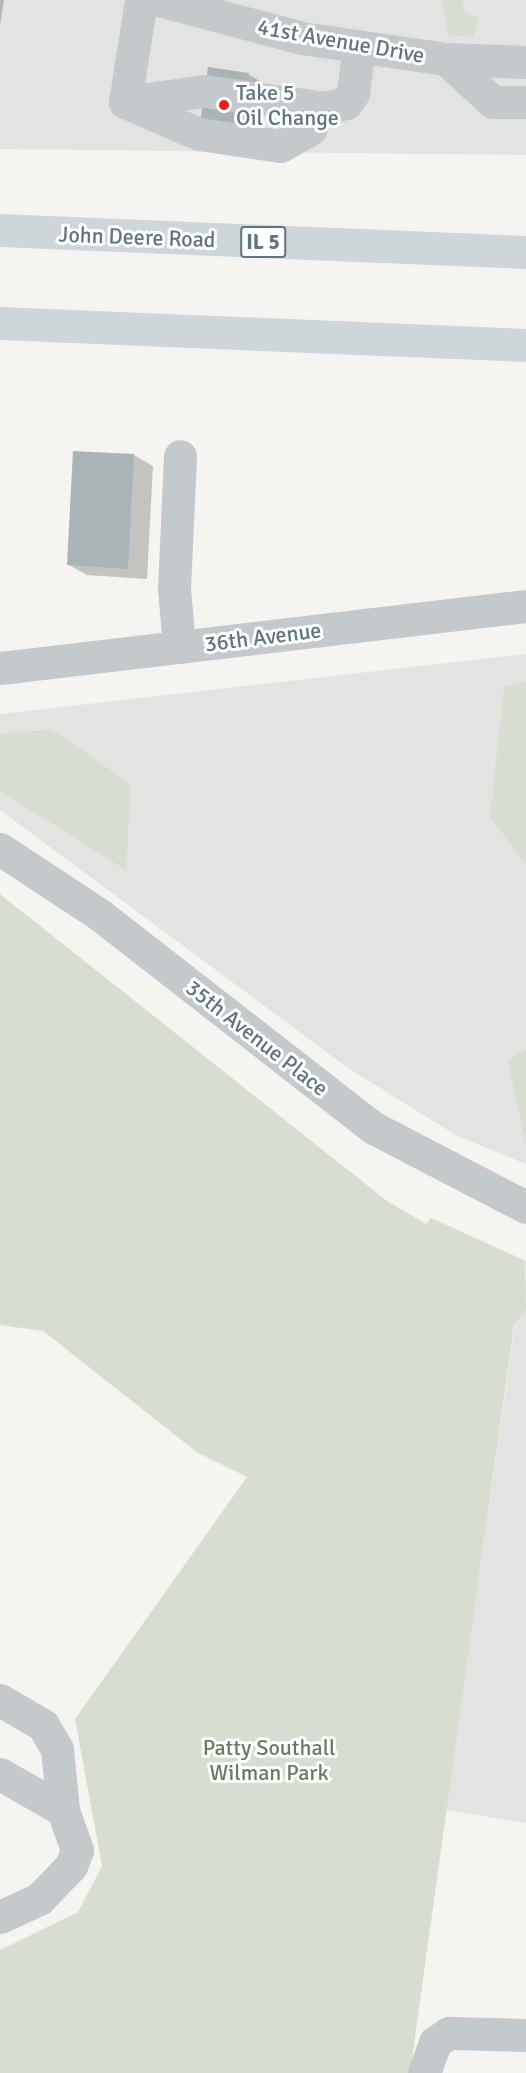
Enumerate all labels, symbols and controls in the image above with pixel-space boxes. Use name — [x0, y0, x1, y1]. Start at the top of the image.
street label: 41st Avenue Drive — [256, 13, 426, 69]
place label: Take 5 Oil Change — [236, 79, 339, 130]
marker: Take 5 Oil Change — [217, 98, 231, 112]
street label: John Deere Road — [58, 221, 216, 253]
road number: IL 5 — [239, 224, 287, 260]
street label: 36th Avenue — [203, 617, 323, 657]
street label: 35th Avenue Place — [181, 974, 333, 1102]
park label: Patty Southall Wilman Park — [203, 1734, 335, 1786]

